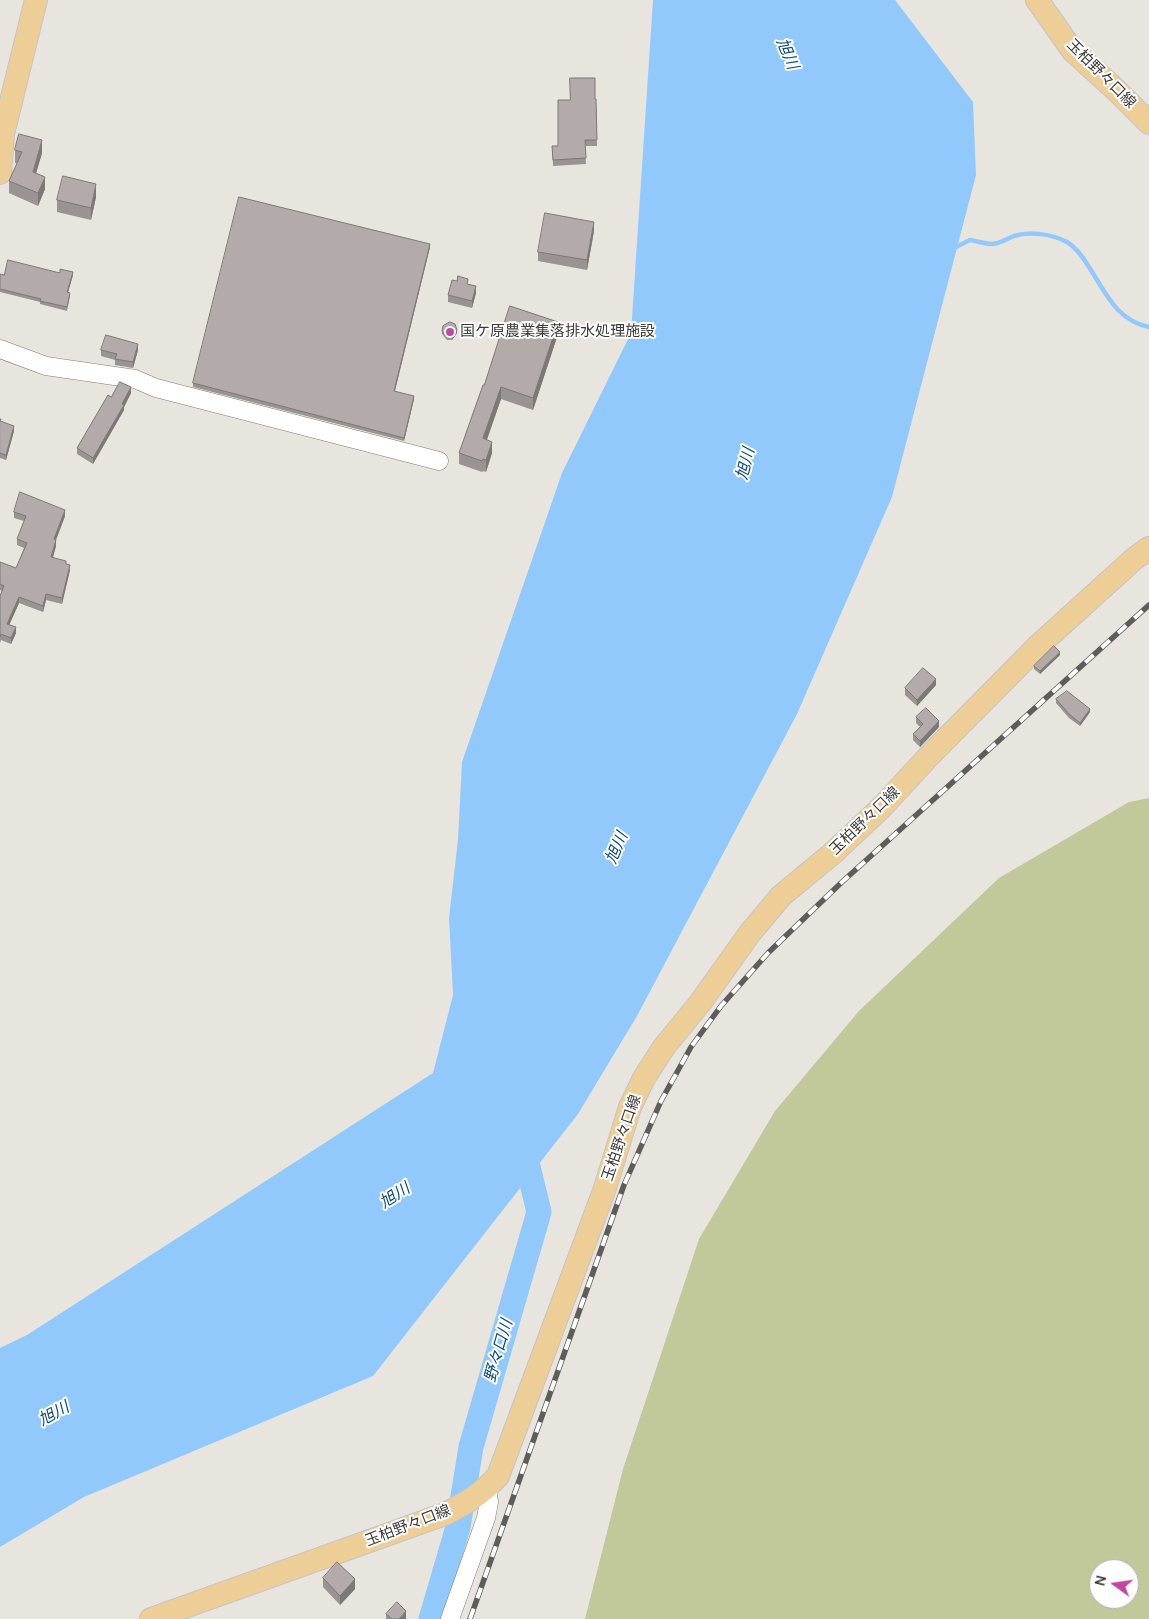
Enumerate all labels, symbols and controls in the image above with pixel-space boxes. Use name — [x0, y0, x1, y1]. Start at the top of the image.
water label: 旭川 — [772, 36, 802, 72]
street label: 玉柏野々口線 — [1063, 36, 1139, 112]
place label: 国ケ原農業集落排水処理施設 — [460, 323, 655, 341]
marker: 国ケ原農業集落排水処理施設 — [444, 326, 456, 338]
water label: 旭川 — [733, 446, 759, 482]
street label: 玉柏野々口線 — [826, 783, 904, 859]
water label: 旭川 — [602, 830, 632, 866]
street label: 玉柏野々口線 — [599, 1093, 645, 1183]
water label: 旭川 — [376, 1179, 414, 1213]
water label: 野々口川 — [481, 1318, 517, 1384]
water label: 旭川 — [35, 1398, 73, 1430]
street label: 玉柏野々口線 — [363, 1501, 453, 1551]
north arrow — [1089, 1559, 1139, 1609]
text: N — [1089, 1573, 1110, 1588]

